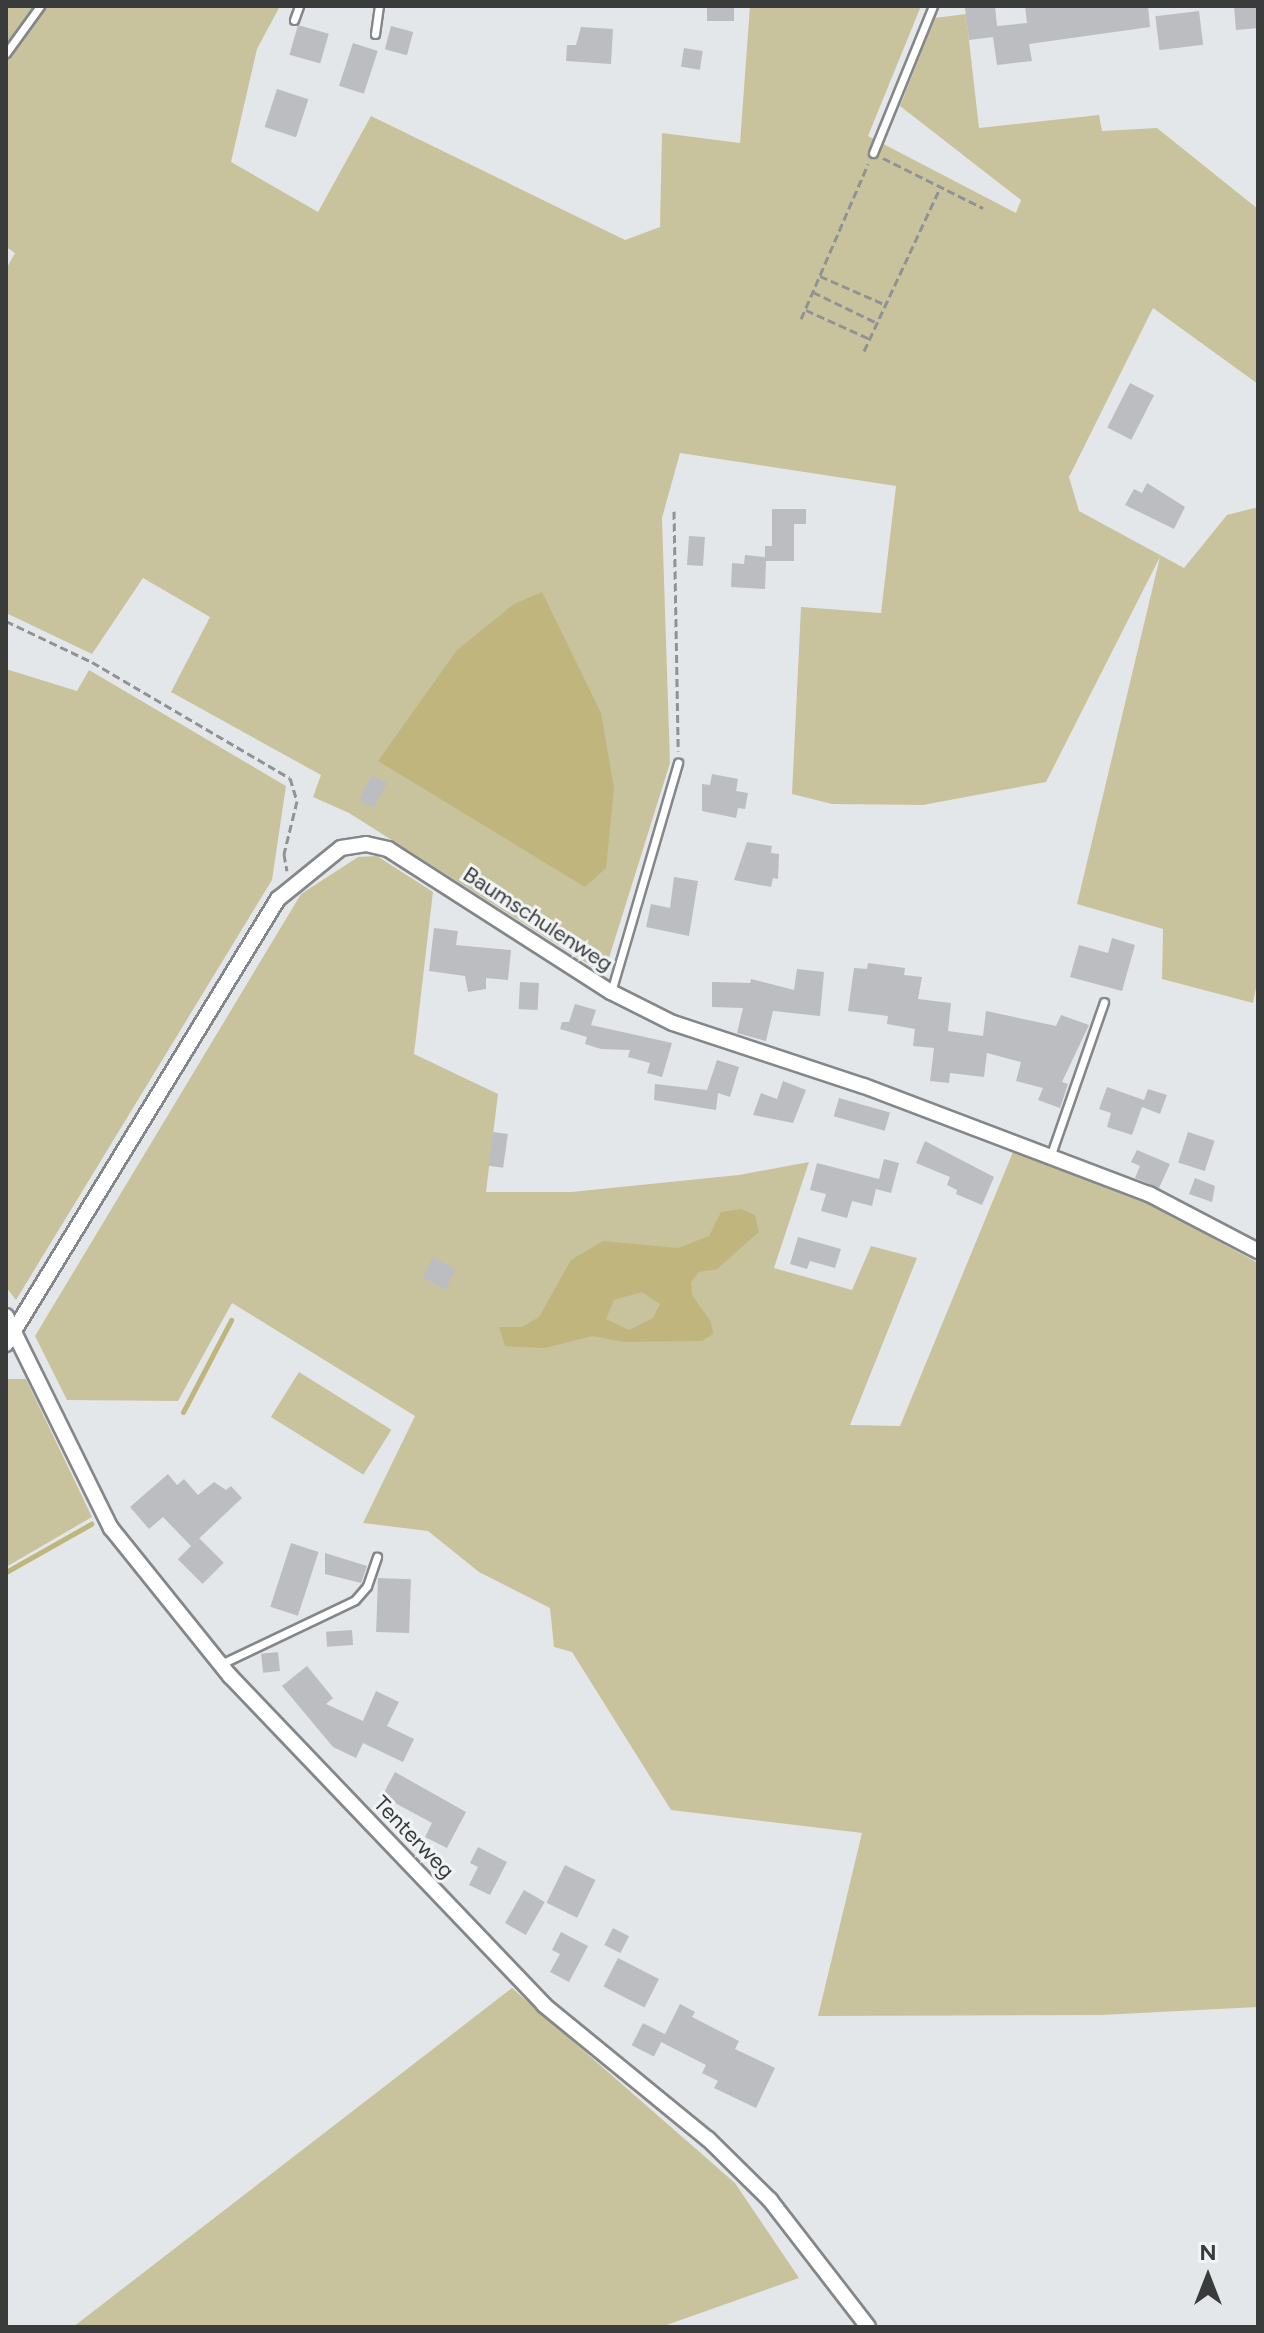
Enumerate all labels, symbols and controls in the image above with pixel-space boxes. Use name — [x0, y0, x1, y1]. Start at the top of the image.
street label: Baumschulenweg — [458, 861, 618, 977]
street label: Tenterweg — [368, 1790, 460, 1884]
north arrow — [1168, 2237, 1248, 2317]
text: N — [1199, 2239, 1217, 2266]

